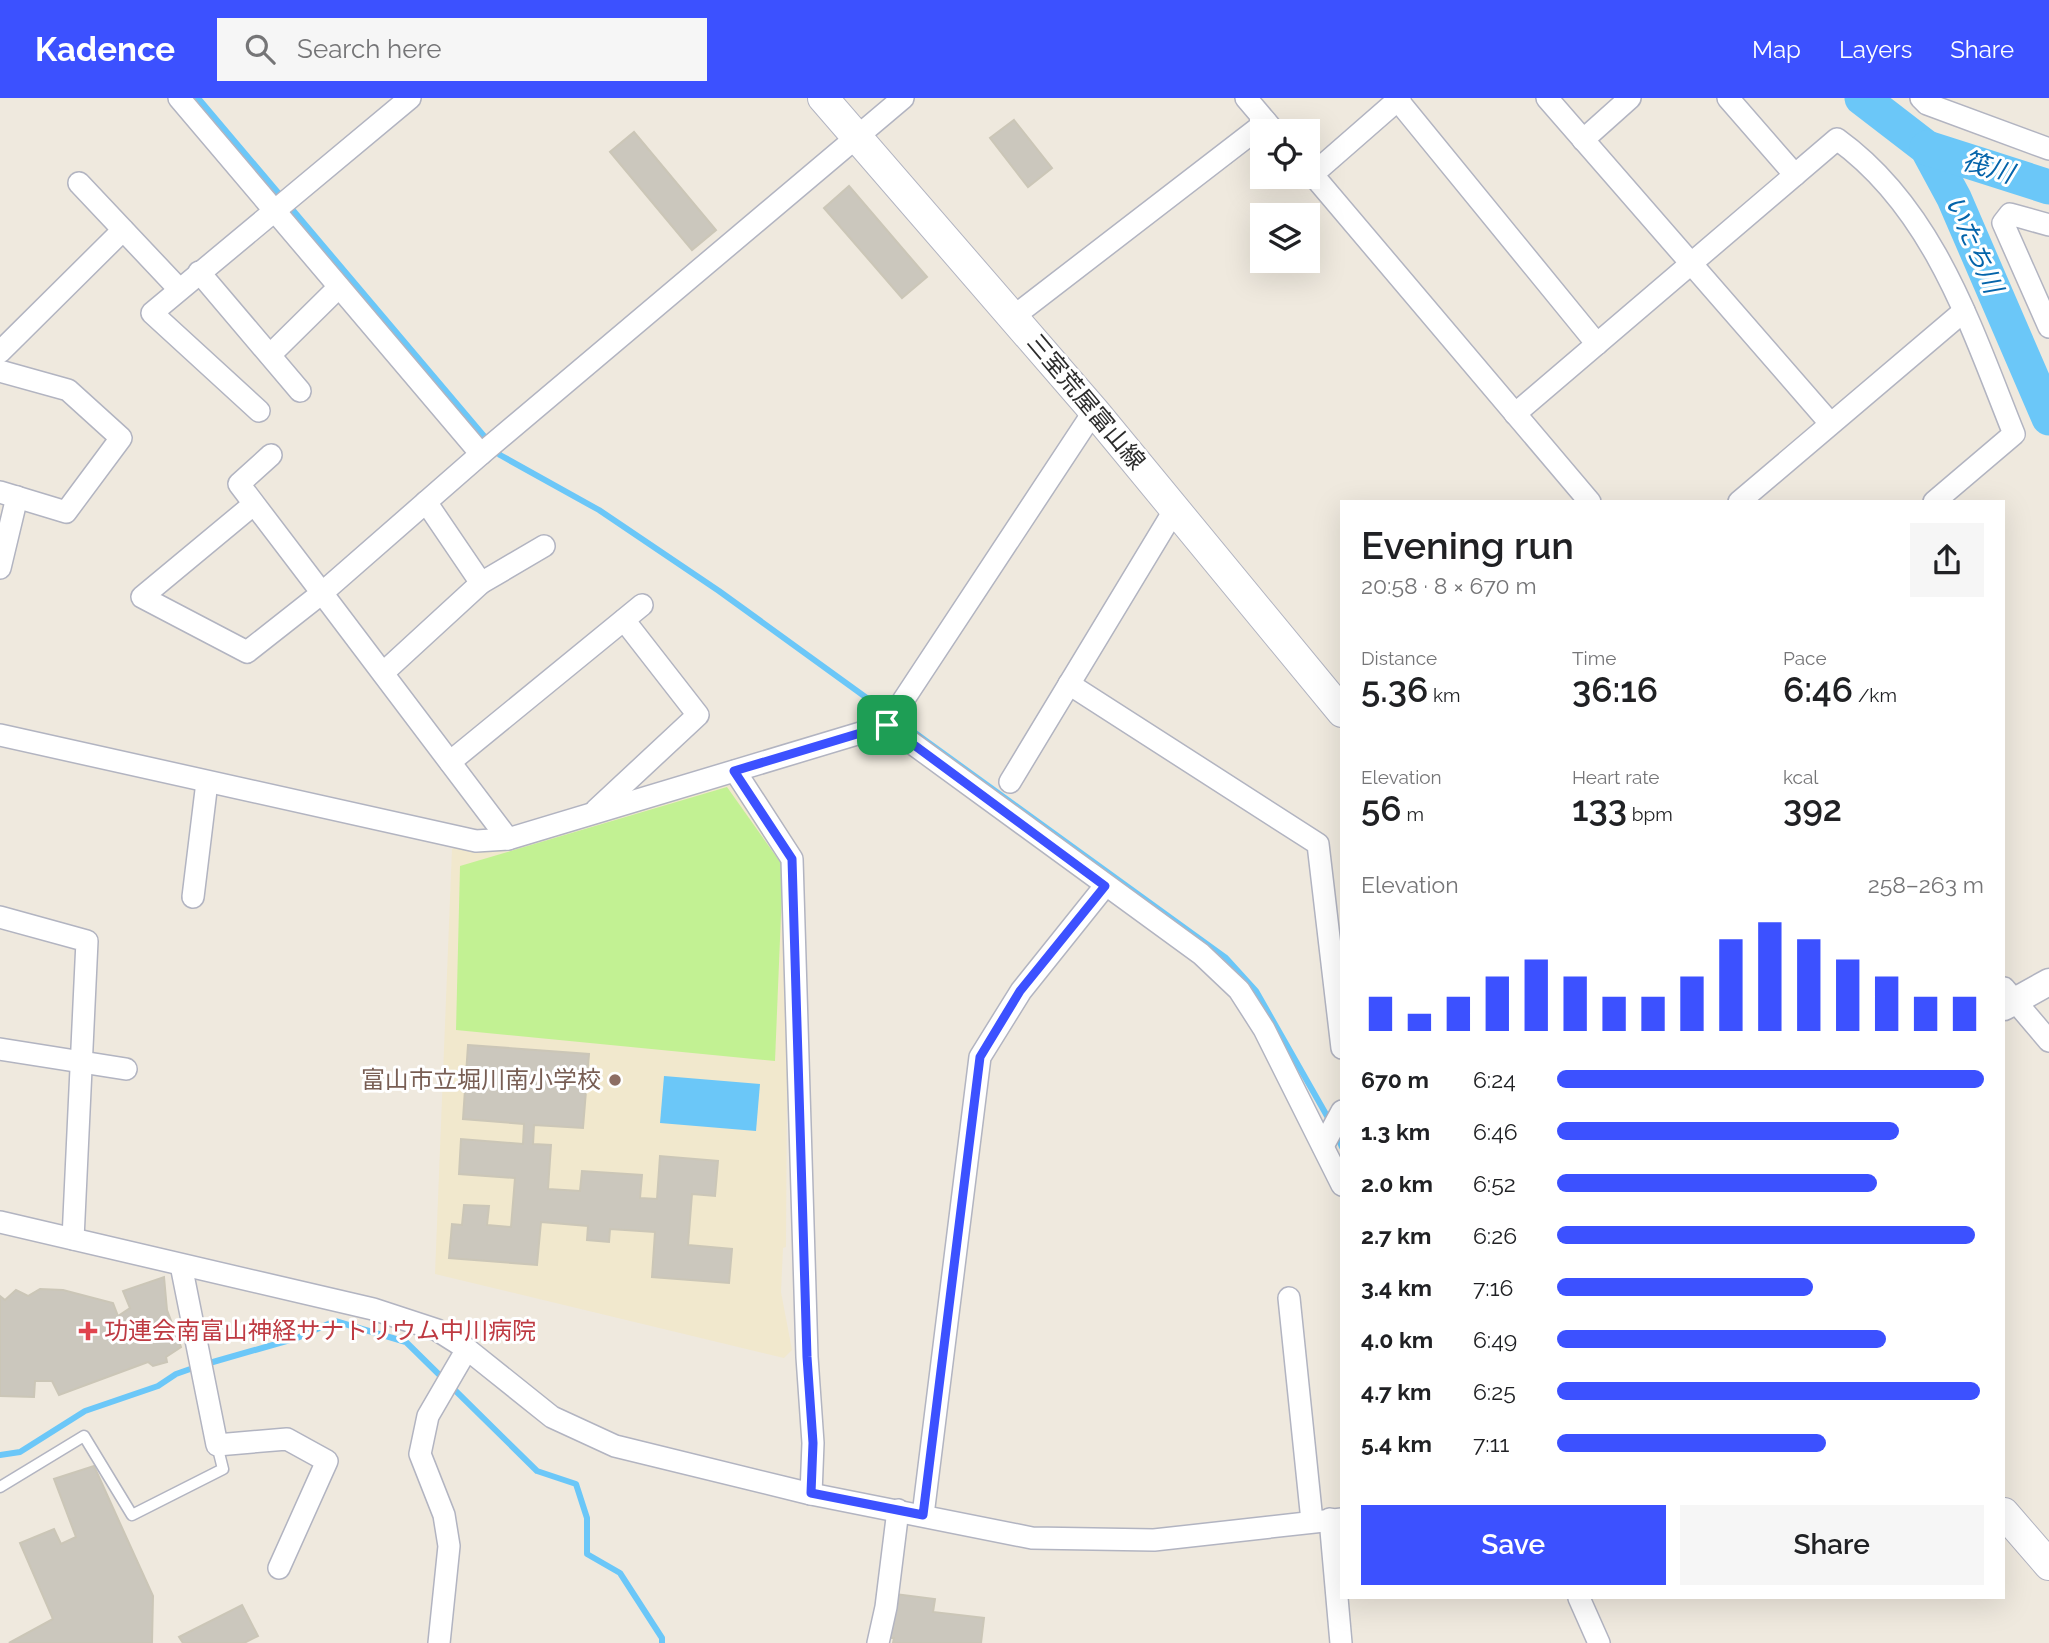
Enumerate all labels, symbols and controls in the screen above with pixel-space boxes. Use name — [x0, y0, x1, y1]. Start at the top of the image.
search box — [217, 18, 707, 81]
text: Kadence — [35, 30, 175, 69]
icon: search — [241, 30, 279, 68]
text: Search here — [297, 34, 441, 64]
text: Map — [1752, 35, 1801, 64]
text: Layers — [1839, 35, 1912, 64]
text: Share — [1950, 35, 2014, 64]
map controls — [1250, 119, 1320, 273]
button: locate — [1250, 119, 1320, 189]
water label: 筏川 — [1959, 145, 2020, 190]
water label: いたち川 — [1939, 190, 2010, 300]
button: layers — [1250, 203, 1320, 273]
street label: 三室荒屋富山線 — [1021, 328, 1151, 475]
text: Evening run — [1361, 523, 1574, 568]
button: share — [1910, 523, 1984, 597]
text: 20:58 · 8 × 670 m — [1361, 572, 1537, 599]
text: Distance — [1361, 647, 1437, 669]
text: Time — [1572, 647, 1616, 669]
text: Pace — [1783, 647, 1827, 669]
text: 5.36 — [1361, 669, 1428, 710]
text: 36:16 — [1572, 669, 1658, 710]
text: 6:46 — [1783, 669, 1853, 710]
text: km — [1428, 684, 1461, 706]
text: /km — [1853, 684, 1897, 706]
pin — [857, 695, 917, 755]
icon: arrive — [868, 706, 906, 744]
text: Elevation — [1361, 766, 1442, 788]
text: Heart rate — [1572, 766, 1660, 788]
text: kcal — [1783, 766, 1819, 788]
text: 56 — [1361, 788, 1402, 829]
text: 133 — [1572, 788, 1627, 829]
text: 392 — [1783, 788, 1842, 829]
text: m — [1402, 803, 1424, 825]
text: bpm — [1627, 803, 1673, 825]
text: Elevation — [1361, 871, 1459, 898]
text: 258–263 m — [1868, 871, 1984, 898]
place label: 富山市立堀川南小学校 — [361, 1065, 601, 1094]
text: 670 m — [1361, 1066, 1429, 1093]
text: 6:24 — [1473, 1066, 1516, 1093]
marker: 富山市立堀川南小学校 — [607, 1072, 623, 1088]
text: 1.3 km — [1361, 1118, 1430, 1145]
text: 6:46 — [1473, 1118, 1518, 1145]
text: 2.0 km — [1361, 1170, 1433, 1197]
text: 6:52 — [1473, 1170, 1516, 1197]
text: 2.7 km — [1361, 1222, 1431, 1249]
text: 6:26 — [1473, 1222, 1517, 1249]
text: 3.4 km — [1361, 1274, 1432, 1301]
text: 7:16 — [1473, 1274, 1513, 1301]
place label: 功連会南富山神経サナトリウム中川病院 — [104, 1316, 536, 1345]
marker: 功連会南富山神経サナトリウム中川病院 — [78, 1321, 98, 1341]
text: 4.0 km — [1361, 1326, 1433, 1353]
text: 6:49 — [1473, 1326, 1517, 1353]
text: 4.7 km — [1361, 1378, 1432, 1405]
text: 6:25 — [1473, 1378, 1516, 1405]
text: 5.4 km — [1361, 1430, 1432, 1457]
text: 7:11 — [1473, 1430, 1509, 1457]
button: Save — [1361, 1505, 1666, 1585]
button: Share — [1680, 1505, 1984, 1585]

